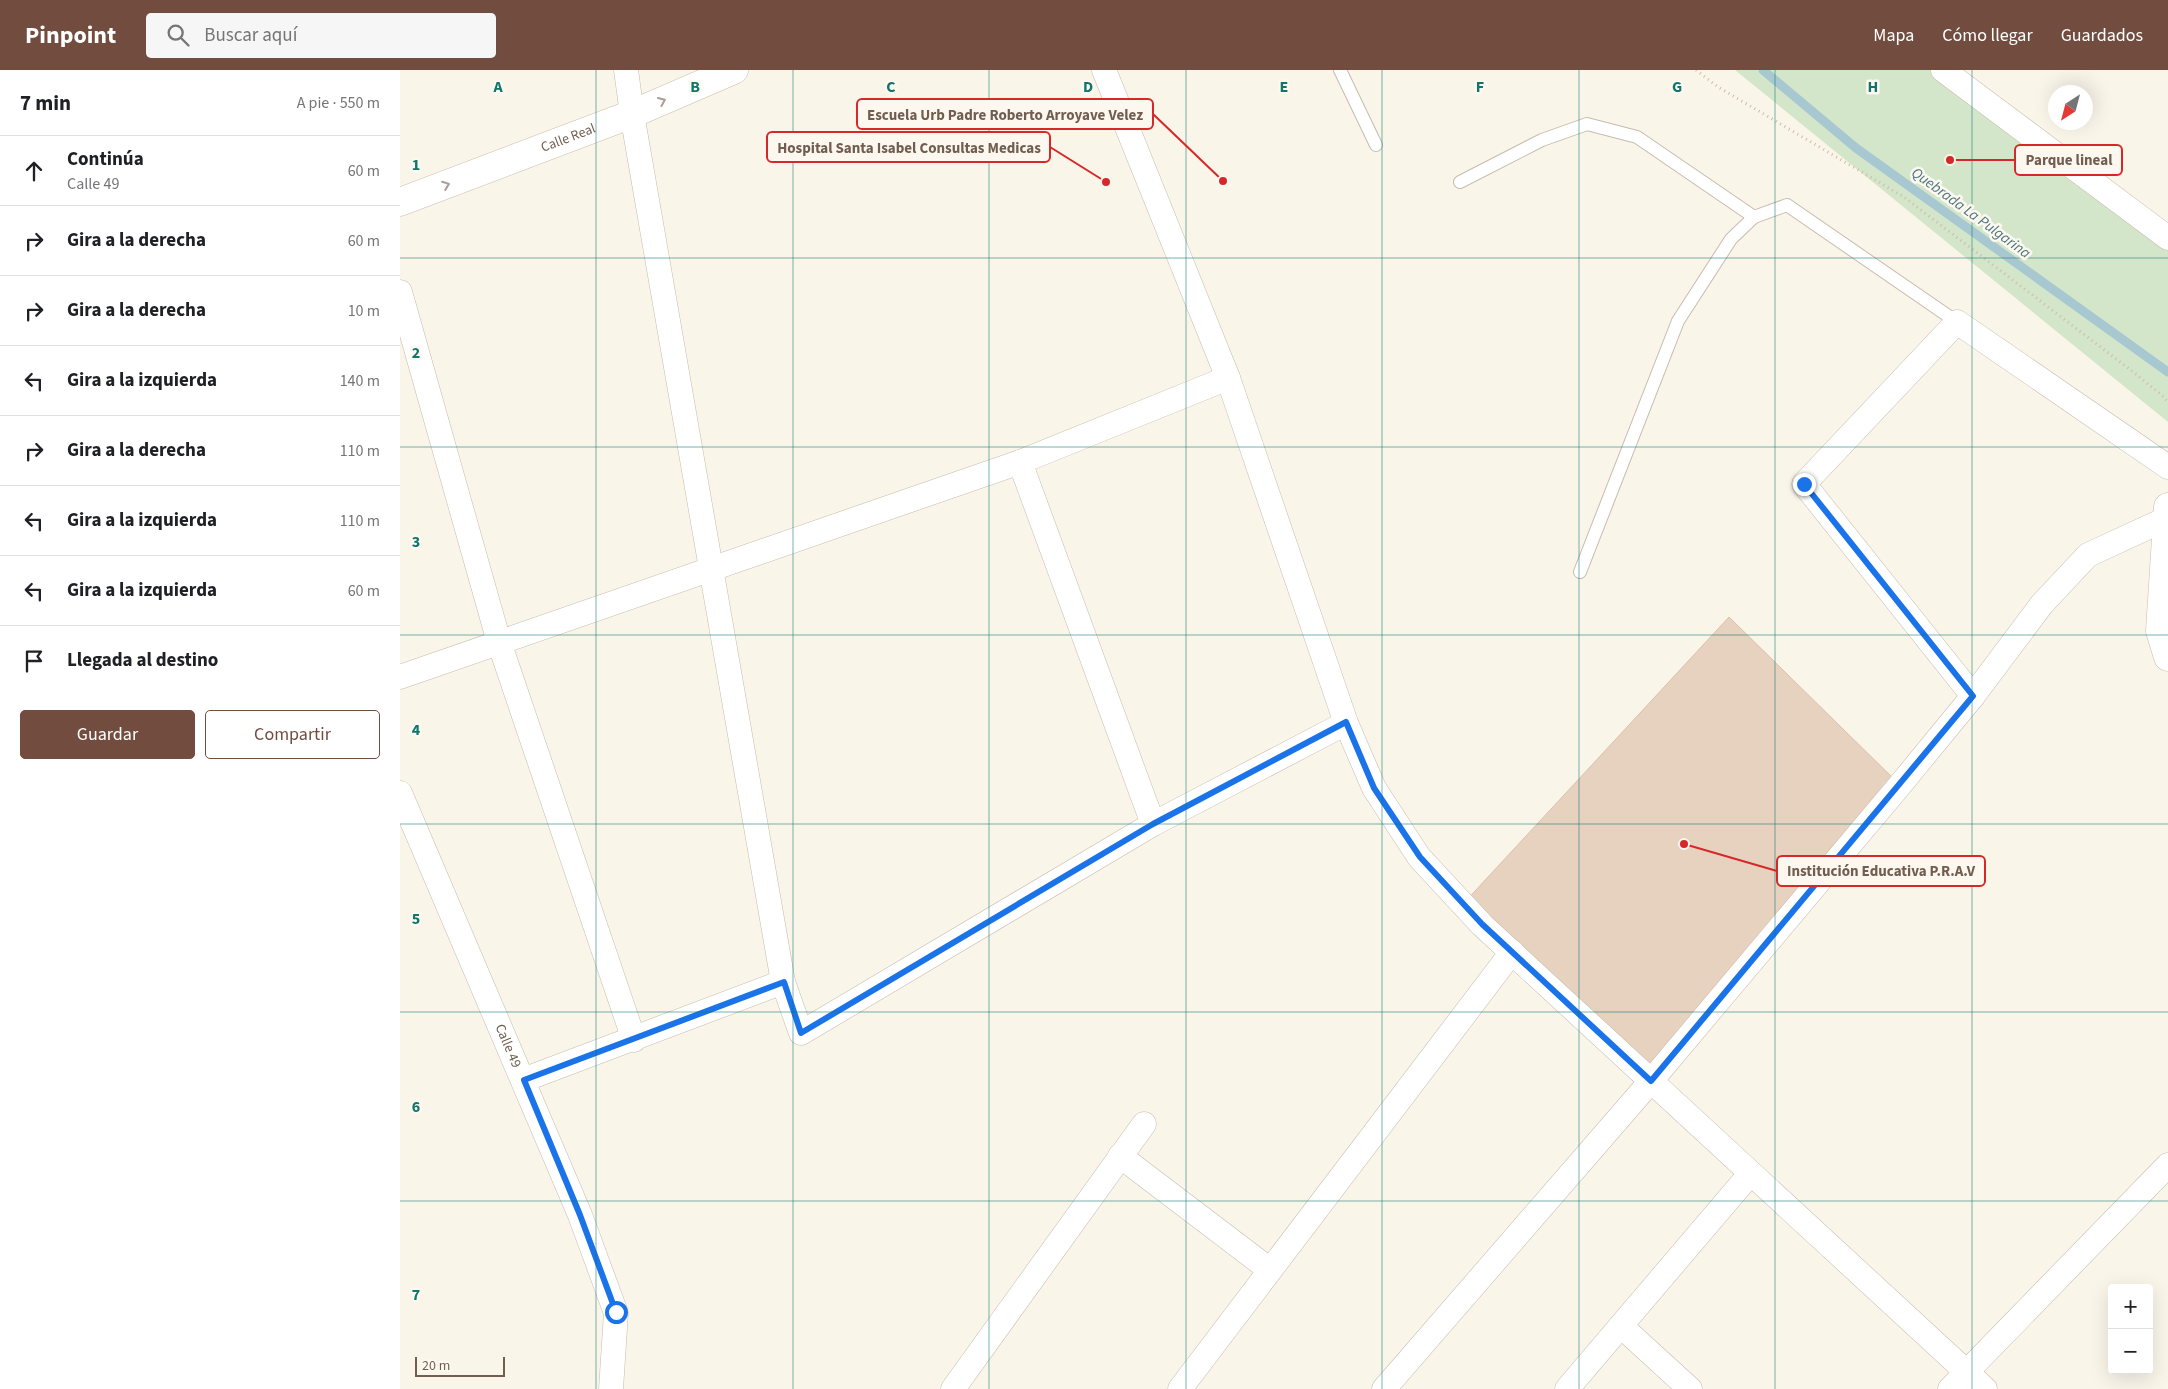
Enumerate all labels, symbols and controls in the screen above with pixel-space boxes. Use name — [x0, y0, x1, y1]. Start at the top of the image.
search box — [146, 13, 496, 58]
text: Pinpoint — [25, 18, 116, 53]
icon: search — [164, 21, 192, 49]
text: Buscar aquí — [204, 22, 297, 49]
text: Mapa — [1873, 23, 1914, 48]
text: Cómo llegar — [1942, 23, 2033, 48]
text: Guardados — [2061, 23, 2143, 48]
text: A — [492, 76, 503, 98]
text: B — [690, 76, 700, 98]
text: C — [886, 76, 896, 98]
text: D — [1083, 76, 1093, 98]
text: E — [1280, 76, 1288, 98]
text: F — [1476, 76, 1484, 98]
text: G — [1672, 76, 1682, 98]
text: H — [1868, 76, 1878, 98]
north arrow — [2048, 85, 2093, 130]
text: 7 min — [20, 88, 71, 118]
text: A pie · 550 m — [297, 92, 380, 114]
one-way arrow — [657, 97, 666, 107]
callout: Escuela Urb Padre Roberto Arroyave Velez — [857, 99, 1153, 129]
text: Escuela Urb Padre Roberto Arroyave Velez — [867, 105, 1143, 126]
street label: Calle Real — [538, 119, 599, 158]
callout: Hospital Santa Isabel Consultas Medicas — [767, 132, 1050, 162]
text: Hospital Santa Isabel Consultas Medicas — [777, 138, 1041, 159]
callout: Parque lineal — [2015, 145, 2122, 175]
text: Continúa — [67, 146, 144, 173]
text: Parque lineal — [2026, 150, 2113, 171]
text: 1 — [412, 154, 420, 176]
icon: ahead — [20, 157, 48, 185]
text: 60 m — [348, 160, 380, 182]
water label: Quebrada La Pulgarina — [1907, 163, 2035, 263]
text: Calle 49 — [67, 173, 119, 195]
one-way arrow — [441, 181, 449, 191]
icon: right — [20, 227, 48, 255]
text: Gira a la derecha — [67, 227, 206, 254]
text: 60 m — [348, 230, 380, 252]
icon: right — [20, 297, 48, 325]
text: Gira a la derecha — [67, 297, 206, 324]
text: 10 m — [348, 300, 380, 322]
text: 2 — [412, 342, 420, 364]
icon: left — [20, 367, 48, 395]
text: Gira a la izquierda — [67, 367, 217, 394]
text: 140 m — [340, 370, 380, 392]
icon: right — [20, 437, 48, 465]
text: Gira a la derecha — [67, 437, 206, 464]
text: 110 m — [340, 440, 380, 462]
route end — [1793, 473, 1816, 496]
icon: left — [20, 507, 48, 535]
text: Gira a la izquierda — [67, 507, 217, 534]
text: 110 m — [340, 510, 380, 532]
text: 3 — [412, 531, 420, 553]
icon: left — [20, 577, 48, 605]
text: Gira a la izquierda — [67, 577, 217, 604]
text: 60 m — [348, 580, 380, 602]
icon: arrive — [20, 647, 48, 675]
text: Llegada al destino — [67, 647, 218, 674]
button: Guardar — [20, 710, 195, 759]
button: Compartir — [205, 710, 380, 759]
text: 4 — [412, 719, 421, 741]
callout: Institución Educativa P.R.A.V — [1777, 856, 1985, 886]
text: Institución Educativa P.R.A.V — [1787, 861, 1976, 882]
text: 5 — [412, 908, 420, 930]
street label: Calle 49 — [490, 1021, 526, 1071]
text: 6 — [412, 1096, 420, 1118]
text: 7 — [412, 1284, 420, 1306]
map controls — [2108, 1284, 2153, 1374]
button: + — [2108, 1284, 2153, 1329]
route start — [605, 1301, 628, 1324]
button: − — [2108, 1329, 2153, 1374]
scale bar — [415, 1354, 505, 1377]
text: 20 m — [422, 1356, 450, 1376]

